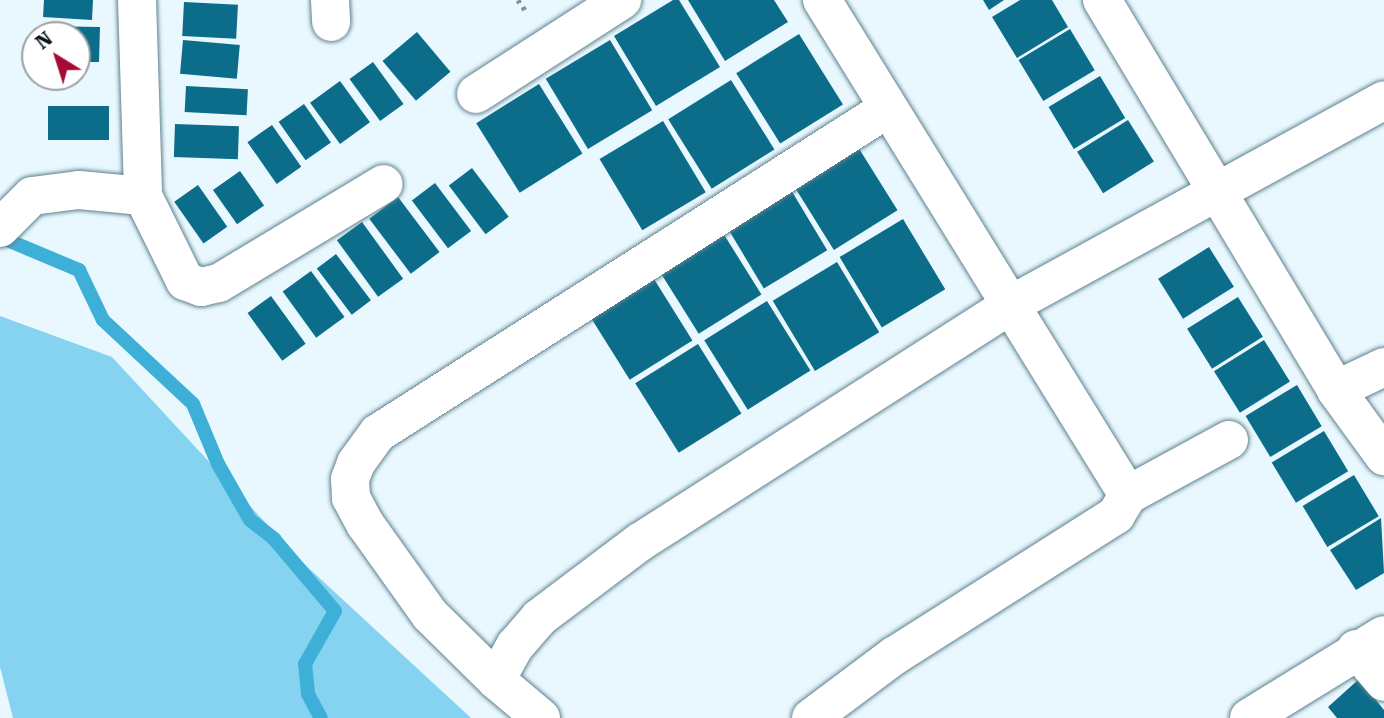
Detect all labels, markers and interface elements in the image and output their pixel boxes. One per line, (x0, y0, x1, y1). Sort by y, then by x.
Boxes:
north arrow (21, 21, 91, 91)
text: N (31, 27, 57, 54)

